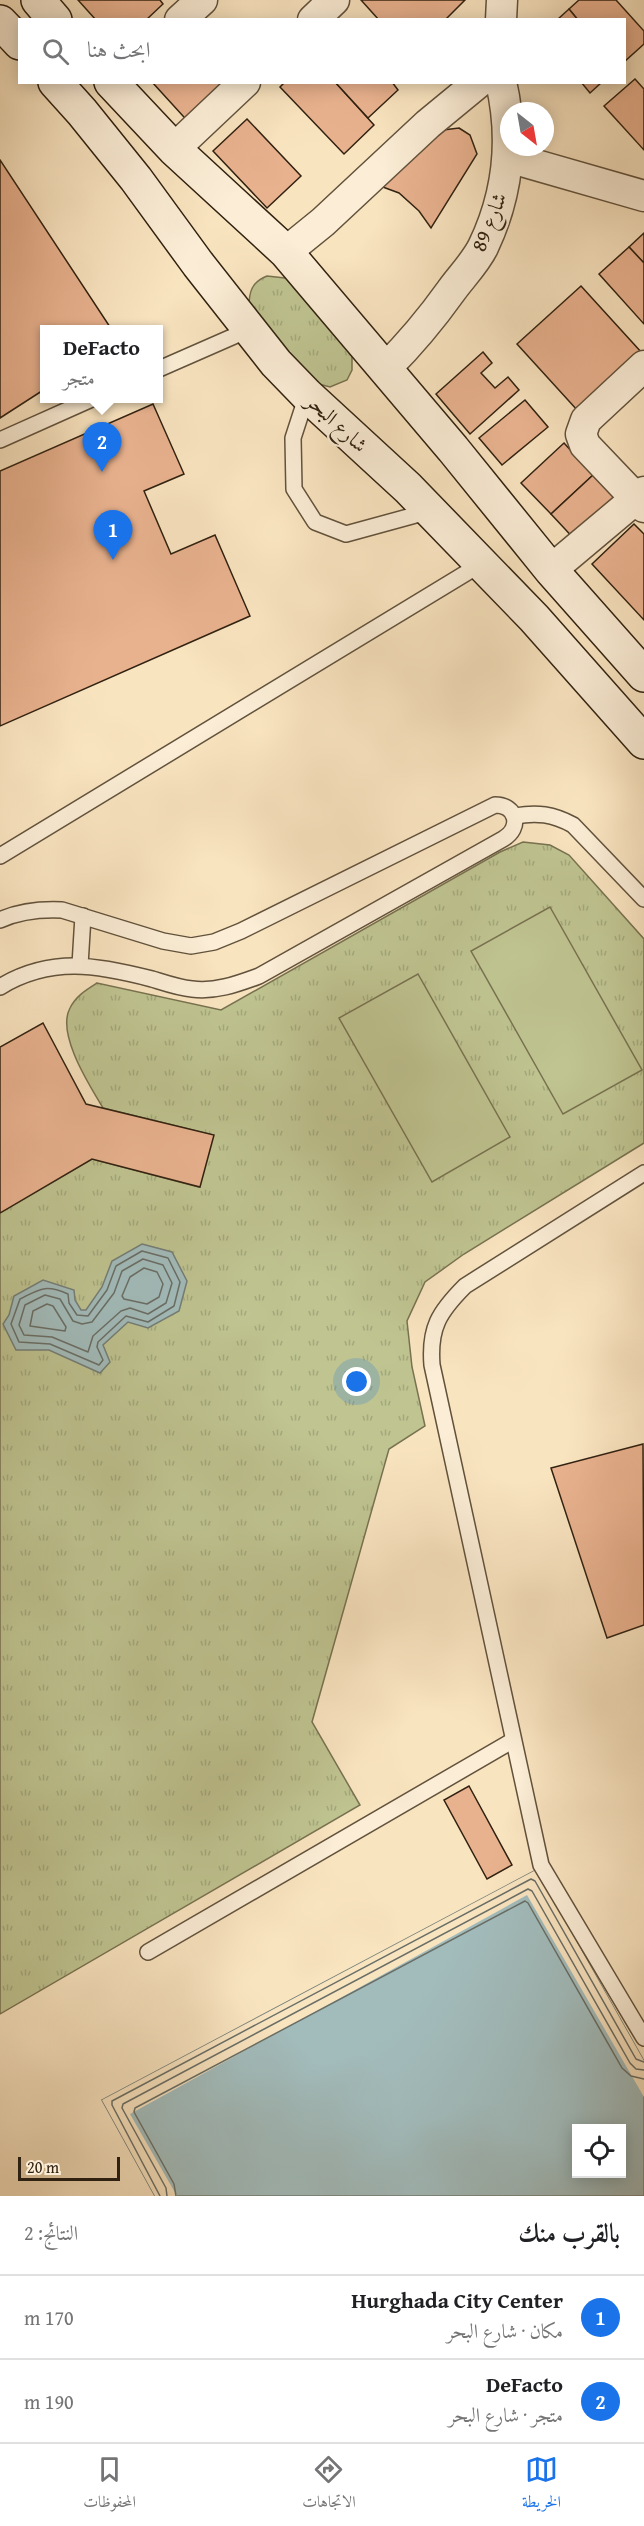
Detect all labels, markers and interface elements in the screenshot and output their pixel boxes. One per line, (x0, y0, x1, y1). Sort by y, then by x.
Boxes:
search box (18, 18, 626, 84)
text: ابحث هنا (87, 33, 151, 65)
icon: search (39, 35, 72, 68)
north arrow (500, 102, 554, 156)
street label: شارع 89 (463, 188, 517, 257)
popup (40, 325, 163, 403)
text: DeFacto (63, 331, 140, 363)
text: متجر (63, 363, 95, 392)
street label: شارع البحر (296, 385, 375, 462)
pin: 2 (82, 422, 122, 472)
pin: 1 (94, 510, 132, 560)
your location (342, 1367, 371, 1396)
map controls (572, 2124, 626, 2178)
button: locate (572, 2124, 626, 2178)
scale bar (18, 2154, 120, 2182)
text: 20 m (27, 2155, 59, 2179)
text: بالقرب منك (518, 2213, 620, 2252)
text: النتائج: 2 (24, 2218, 78, 2247)
text: Hurghada City Center (351, 2284, 563, 2316)
text: 170 m (24, 2303, 74, 2332)
text: 1 (595, 2303, 606, 2332)
text: مكان · شارع البحر (446, 2316, 563, 2345)
text: DeFacto (486, 2368, 563, 2400)
text: 190 m (24, 2387, 74, 2416)
text: 2 (595, 2387, 606, 2416)
text: متجر · شارع البحر (448, 2400, 563, 2429)
tab: المحفوظات (83, 2453, 136, 2517)
tab: الاتجاهات (302, 2453, 356, 2517)
tab: الخريطة (522, 2453, 561, 2517)

